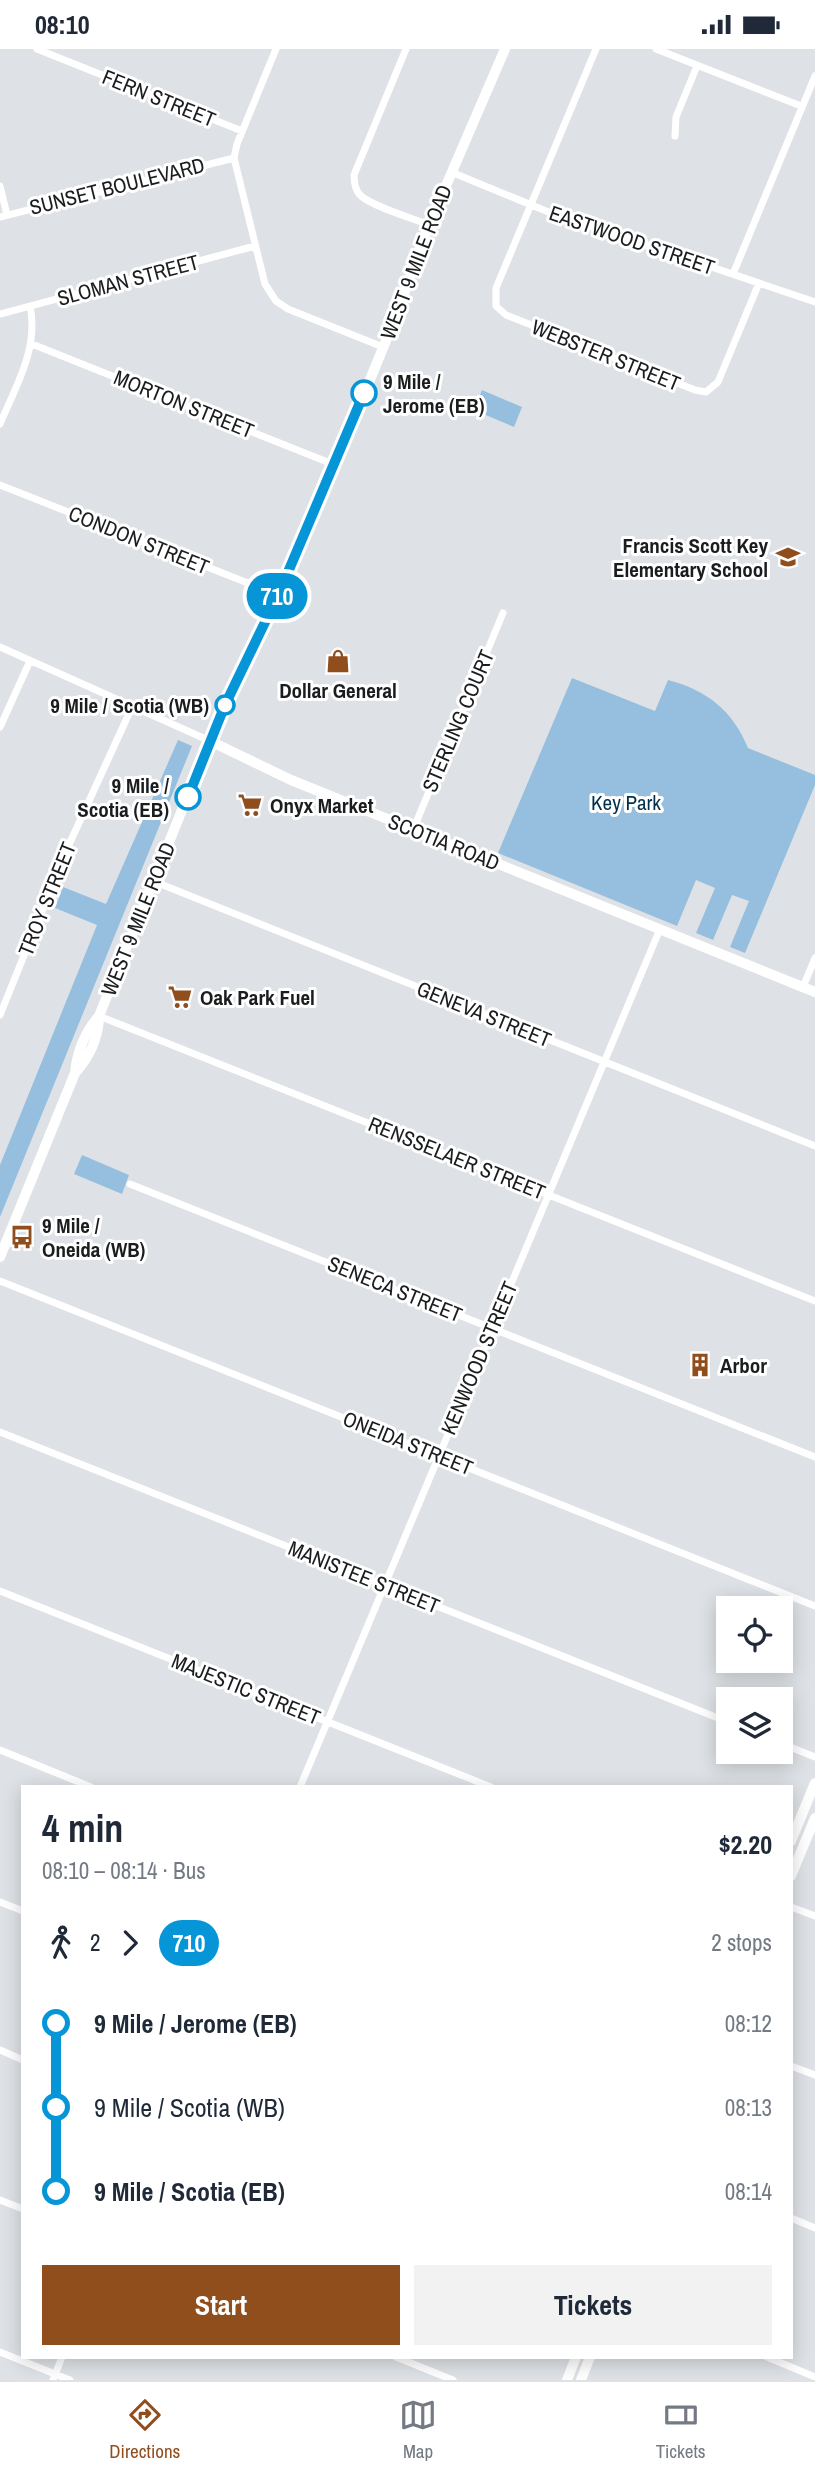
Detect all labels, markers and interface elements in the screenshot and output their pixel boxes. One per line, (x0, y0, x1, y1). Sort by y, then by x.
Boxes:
text: 08:10 (35, 7, 90, 42)
street label: FERN STREET (98, 62, 220, 134)
street label: SUNSET BOULEVARD (26, 150, 208, 222)
street label: WEST 9 MILE ROAD (373, 181, 459, 343)
street label: EASTWOOD STREET (545, 198, 719, 282)
street label: SLOMAN STREET (54, 247, 202, 313)
street label: WEBSTER STREET (527, 312, 685, 398)
street label: MORTON STREET (110, 363, 259, 445)
place label: 9 Mile / Jerome (EB) (383, 367, 485, 420)
marker: 9 Mile / Jerome (EB) (351, 380, 377, 406)
street label: CONDON STREET (64, 499, 214, 582)
place label: Francis Scott Key Elementary School (613, 531, 768, 584)
school or university icon: Francis Scott Key Elementary School (774, 543, 802, 571)
line badge: 710 (237, 573, 317, 619)
text: 710 (261, 580, 293, 612)
street label: STERLING COURT (415, 645, 501, 797)
shop icon: Dollar General (324, 647, 352, 675)
place label: Dollar General (279, 676, 397, 705)
place label: 9 Mile / Scotia (WB) (50, 691, 209, 720)
marker: 9 Mile / Scotia (WB) (215, 695, 235, 715)
place label: 9 Mile / Scotia (EB) (77, 771, 169, 824)
marker: 9 Mile / Scotia (EB) (175, 784, 201, 810)
park label: Key Park (591, 788, 661, 817)
supermarket icon: Onyx Market (236, 791, 264, 819)
place label: Onyx Market (270, 791, 374, 820)
street label: SCOTIA ROAD (384, 807, 504, 877)
street label: TROY STREET (11, 837, 83, 960)
street label: WEST 9 MILE ROAD (94, 838, 182, 1000)
street label: GENEVA STREET (413, 974, 556, 1054)
supermarket icon: Oak Park Fuel (166, 983, 194, 1011)
place label: Oak Park Fuel (200, 983, 315, 1012)
street label: RENSSELAER STREET (364, 1109, 550, 1207)
place label: 9 Mile / Oneida (WB) (42, 1211, 146, 1264)
bus stop icon: 9 Mile / Oneida (WB) (8, 1223, 36, 1251)
street label: SENECA STREET (323, 1249, 467, 1329)
street label: KENWOOD STREET (434, 1277, 524, 1439)
building icon: Arbor (686, 1351, 714, 1379)
place label: Arbor (720, 1351, 767, 1380)
street label: ONEIDA STREET (339, 1404, 478, 1482)
street label: MANISTEE STREET (284, 1533, 444, 1621)
map controls (716, 1596, 793, 1764)
button: locate (716, 1596, 793, 1673)
street label: MAJESTIC STREET (167, 1646, 325, 1732)
button: layers (716, 1687, 793, 1764)
text: 4 min (42, 1803, 123, 1854)
text: $2.20 (719, 1827, 772, 1862)
text: 08:10 – 08:14 · Bus (42, 1855, 206, 1886)
icon: walk (42, 1924, 80, 1962)
icon: forward (111, 1924, 149, 1962)
text: 2 (90, 1927, 101, 1958)
text: 710 (173, 1927, 205, 1959)
text: 2 stops (711, 1927, 772, 1958)
text: 9 Mile / Jerome (EB) (94, 2006, 297, 2041)
text: 08:12 (725, 2008, 772, 2039)
text: 9 Mile / Scotia (WB) (94, 2090, 285, 2125)
text: 08:13 (725, 2092, 772, 2123)
text: 9 Mile / Scotia (EB) (94, 2174, 285, 2209)
text: 08:14 (725, 2176, 772, 2207)
button: Start (42, 2265, 400, 2345)
button: Tickets (414, 2265, 772, 2345)
tab: Directions (109, 2396, 180, 2464)
tab: Map (399, 2396, 437, 2464)
tab: Tickets (656, 2396, 706, 2464)

